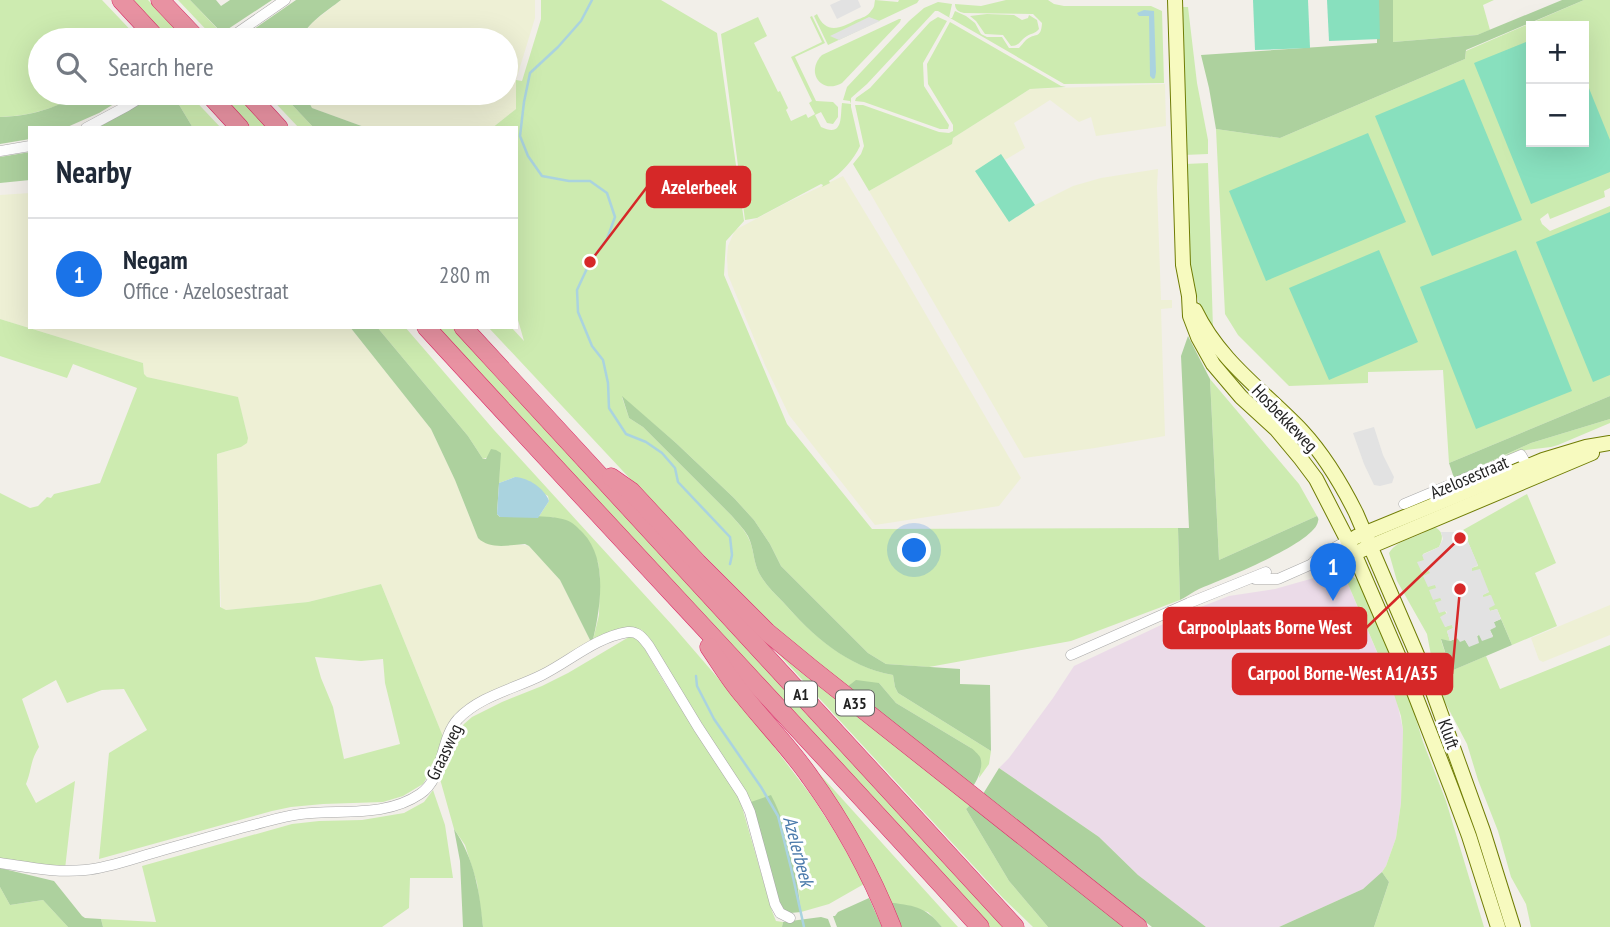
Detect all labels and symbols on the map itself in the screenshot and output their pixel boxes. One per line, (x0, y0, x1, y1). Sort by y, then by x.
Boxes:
callout: Azelerbeek (647, 167, 750, 207)
text: Azelerbeek (660, 175, 737, 199)
street label: Hosbekkeweg (1247, 379, 1323, 457)
street label: Azelosestraat (1426, 450, 1512, 504)
your location (897, 533, 931, 567)
pin: 1 (1310, 543, 1356, 601)
callout: Carpoolplaats Borne West (1164, 608, 1366, 648)
text: Carpoolplaats Borne West (1178, 615, 1352, 639)
callout: Carpool Borne-West A1/A35 (1233, 654, 1452, 694)
text: Carpool Borne-West A1/A35 (1248, 661, 1438, 685)
road number: A1 (785, 681, 817, 706)
road number: A35 (836, 690, 874, 716)
street label: Kluft (1433, 716, 1465, 752)
street label: Graasweg (421, 720, 467, 784)
water label: Azelerbeek (778, 813, 821, 891)

